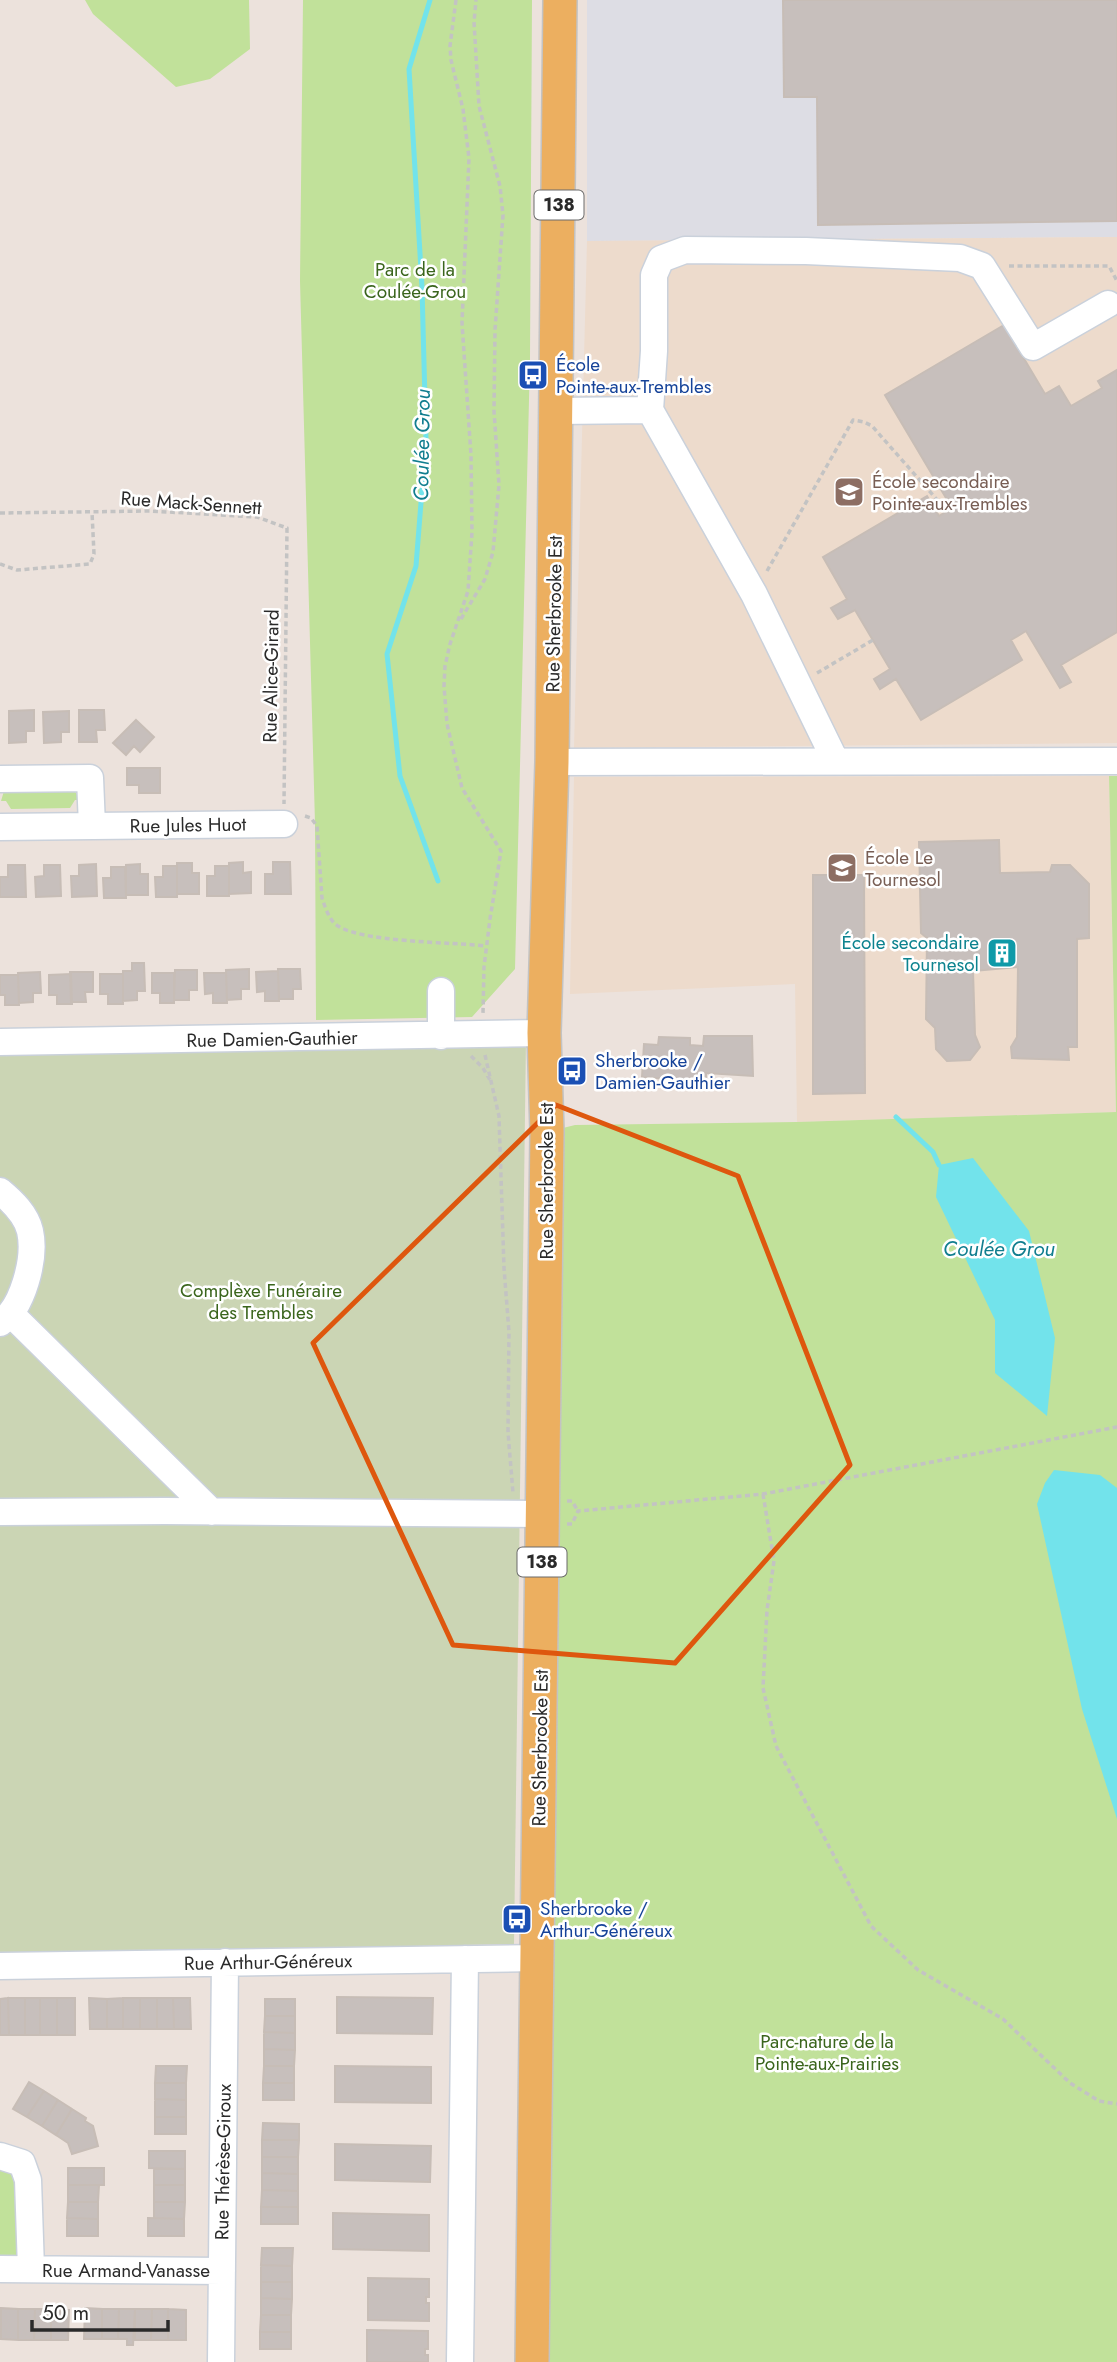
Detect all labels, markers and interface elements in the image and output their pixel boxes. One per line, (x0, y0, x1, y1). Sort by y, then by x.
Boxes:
road number: 138 (534, 190, 584, 220)
park label: Parc de la Coulée-Grou (364, 256, 466, 305)
place label: École Pointe-aux-Trembles (556, 351, 712, 400)
bus stop icon: École Pointe-aux-Trembles (516, 358, 550, 392)
water label: Coulée Grou (406, 388, 438, 501)
place label: École secondaire Pointe-aux-Trembles (872, 468, 1028, 517)
school or university icon: École secondaire Pointe-aux-Trembles (832, 475, 866, 509)
street label: Rue Mack-Sennett (120, 485, 263, 521)
street label: Rue Sherbrooke Est (539, 535, 569, 693)
street label: Rue Alice-Girard (256, 609, 286, 743)
street label: Rue Jules Huot (129, 810, 247, 840)
place label: École Le Tournesol (865, 844, 941, 893)
school or university icon: École Le Tournesol (825, 851, 859, 885)
place label: École secondaire Tournesol (841, 929, 979, 978)
building icon: École secondaire Tournesol (985, 936, 1019, 970)
street label: Rue Damien-Gauthier (186, 1024, 358, 1054)
place label: Sherbrooke / Damien-Gauthier (595, 1047, 731, 1096)
bus stop icon: Sherbrooke / Damien-Gauthier (555, 1054, 589, 1088)
street label: Rue Sherbrooke Est (533, 1102, 560, 1259)
water label: Coulée Grou (943, 1234, 1055, 1264)
park label: Complèxe Funéraire des Trembles (180, 1277, 342, 1326)
road number: 138 (518, 1548, 566, 1576)
street label: Rue Sherbrooke Est (525, 1669, 555, 1827)
place label: Sherbrooke / Arthur-Généreux (540, 1895, 672, 1944)
bus stop icon: Sherbrooke / Arthur-Généreux (500, 1902, 534, 1936)
street label: Rue Arthur-Généreux (184, 1947, 352, 1977)
park label: Parc-nature de la Pointe-aux-Prairies (755, 2028, 899, 2077)
street label: Rue Thérèse-Giroux (208, 2084, 238, 2240)
street label: Rue Armand-Vanasse (42, 2257, 210, 2284)
scale bar (32, 2288, 168, 2332)
text: 50 m (42, 2298, 89, 2328)

